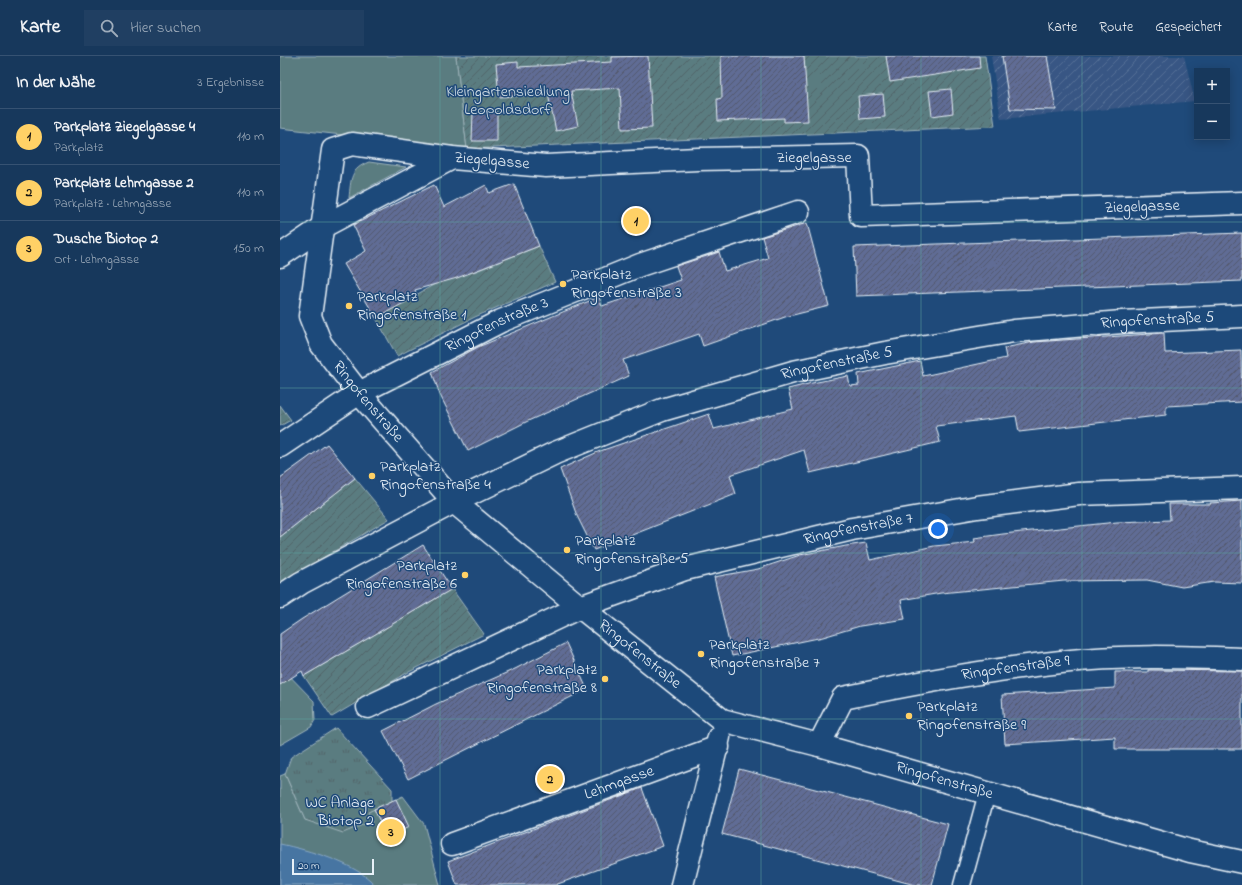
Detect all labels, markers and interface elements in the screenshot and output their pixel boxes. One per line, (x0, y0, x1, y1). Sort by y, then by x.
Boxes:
search box (84, 10, 364, 46)
text: Karte (20, 14, 60, 41)
icon: search (98, 17, 120, 39)
text: Hier suchen (130, 17, 201, 39)
text: Karte (1048, 17, 1077, 38)
text: Route (1099, 17, 1133, 38)
text: Gespeichert (1155, 17, 1222, 38)
map controls (1194, 68, 1230, 140)
button: + (1194, 68, 1230, 104)
text: In der Nähe (16, 70, 95, 95)
text: 3 Ergebnisse (197, 73, 264, 92)
park label: Kleingartensiedlung Leopoldsdorf (446, 80, 570, 122)
button: − (1194, 104, 1230, 140)
text: Parkplatz Ziegelgasse 4 (54, 116, 195, 138)
text: 1 (27, 127, 31, 146)
text: 110 m (237, 127, 264, 146)
text: Parkplatz (54, 138, 103, 157)
street label: Ziegelgasse (453, 146, 531, 176)
street label: Ziegelgasse (776, 146, 853, 170)
text: Parkplatz Lehmgasse 2 (54, 172, 194, 194)
text: 2 (26, 183, 32, 202)
text: 110 m (237, 183, 264, 202)
text: Parkplatz · Lehmgasse (54, 194, 171, 213)
street label: Ziegelgasse (1104, 194, 1181, 220)
pin: 1 (623, 206, 649, 236)
text: Dusche Biotop 2 (54, 228, 158, 250)
text: 3 (26, 239, 32, 258)
text: 150 m (233, 239, 264, 258)
text: Ort · Lehmgasse (54, 250, 139, 269)
place label: Parkplatz Ringofenstraße 3 (571, 263, 682, 305)
marker: Parkplatz Ringofenstraße 3 (558, 279, 568, 289)
place label: Parkplatz Ringofenstraße 1 (357, 285, 466, 327)
street label: Ringofenstraße 3 (441, 291, 552, 359)
marker: Parkplatz Ringofenstraße 1 (344, 301, 354, 311)
street label: Ringofenstraße 5 (1100, 305, 1215, 336)
street label: Ringofenstraße 5 (778, 340, 894, 387)
street label: Ringofenstraße (326, 356, 410, 449)
place label: Parkplatz Ringofenstraße 4 (380, 455, 491, 497)
marker: Parkplatz Ringofenstraße 4 (367, 471, 377, 481)
street label: Ringofenstraße 7 (801, 506, 915, 552)
your location (928, 519, 948, 539)
place label: Parkplatz Ringofenstraße 5 (575, 529, 688, 571)
marker: Parkplatz Ringofenstraße 5 (562, 545, 572, 555)
place label: Parkplatz Ringofenstraße 6 (346, 554, 457, 596)
marker: Parkplatz Ringofenstraße 6 (460, 570, 470, 580)
street label: Ringofenstraße (593, 614, 687, 695)
place label: Parkplatz Ringofenstraße 7 (709, 633, 820, 675)
marker: Parkplatz Ringofenstraße 7 (696, 649, 706, 659)
street label: Ringofenstraße 9 (960, 649, 1071, 688)
place label: Parkplatz Ringofenstraße 8 (487, 658, 597, 700)
marker: Parkplatz Ringofenstraße 8 (600, 674, 610, 684)
place label: Parkplatz Ringofenstraße 9 (917, 695, 1026, 737)
marker: Parkplatz Ringofenstraße 9 (904, 711, 914, 721)
street label: Ringofenstraße (893, 755, 997, 806)
street label: Lehmgasse (581, 759, 658, 807)
pin: 2 (537, 764, 563, 794)
place label: WC Anlage Biotop 2 (305, 791, 375, 833)
marker: WC Anlage Biotop 2 (377, 807, 387, 817)
pin: 3 (378, 817, 404, 847)
scale bar (292, 857, 374, 876)
text: 20 m (298, 858, 320, 874)

